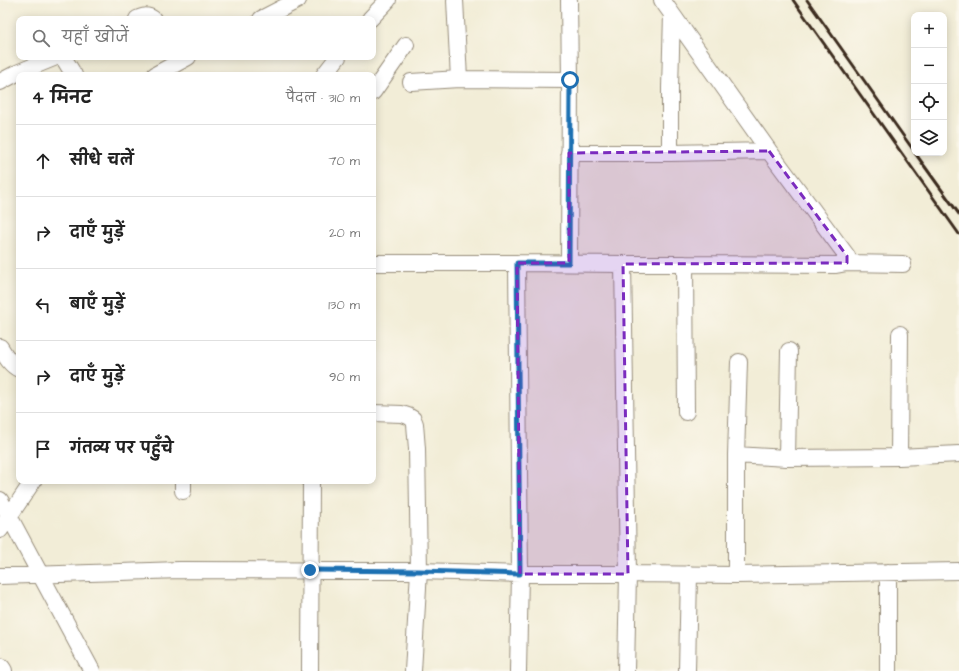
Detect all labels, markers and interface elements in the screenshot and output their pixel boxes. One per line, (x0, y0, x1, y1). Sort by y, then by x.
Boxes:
map controls (911, 12, 947, 156)
button: + (911, 12, 947, 48)
search box (16, 16, 376, 60)
icon: search (30, 27, 52, 49)
text: यहाँ खोजें (62, 27, 129, 48)
button: − (911, 48, 947, 84)
route start (561, 71, 579, 89)
button: locate (911, 84, 947, 120)
text: 4 मिनट (32, 86, 92, 110)
text: पैदल · 310 m (286, 89, 360, 107)
button: layers (911, 120, 947, 156)
icon: ahead (32, 150, 54, 172)
text: सीधे चलें (70, 150, 134, 171)
text: 70 m (328, 152, 360, 170)
icon: right (32, 222, 54, 244)
text: दाएँ मुड़ें (70, 222, 124, 243)
text: 20 m (329, 224, 360, 242)
icon: left (32, 294, 54, 316)
text: बाएँ मुड़ें (70, 294, 125, 315)
text: 130 m (328, 296, 360, 314)
icon: right (32, 366, 54, 388)
text: दाएँ मुड़ें (70, 366, 124, 387)
text: 90 m (329, 368, 360, 386)
icon: arrive (32, 438, 54, 460)
text: गंतव्य पर पहुँचे (70, 438, 173, 459)
route end (301, 561, 319, 579)

